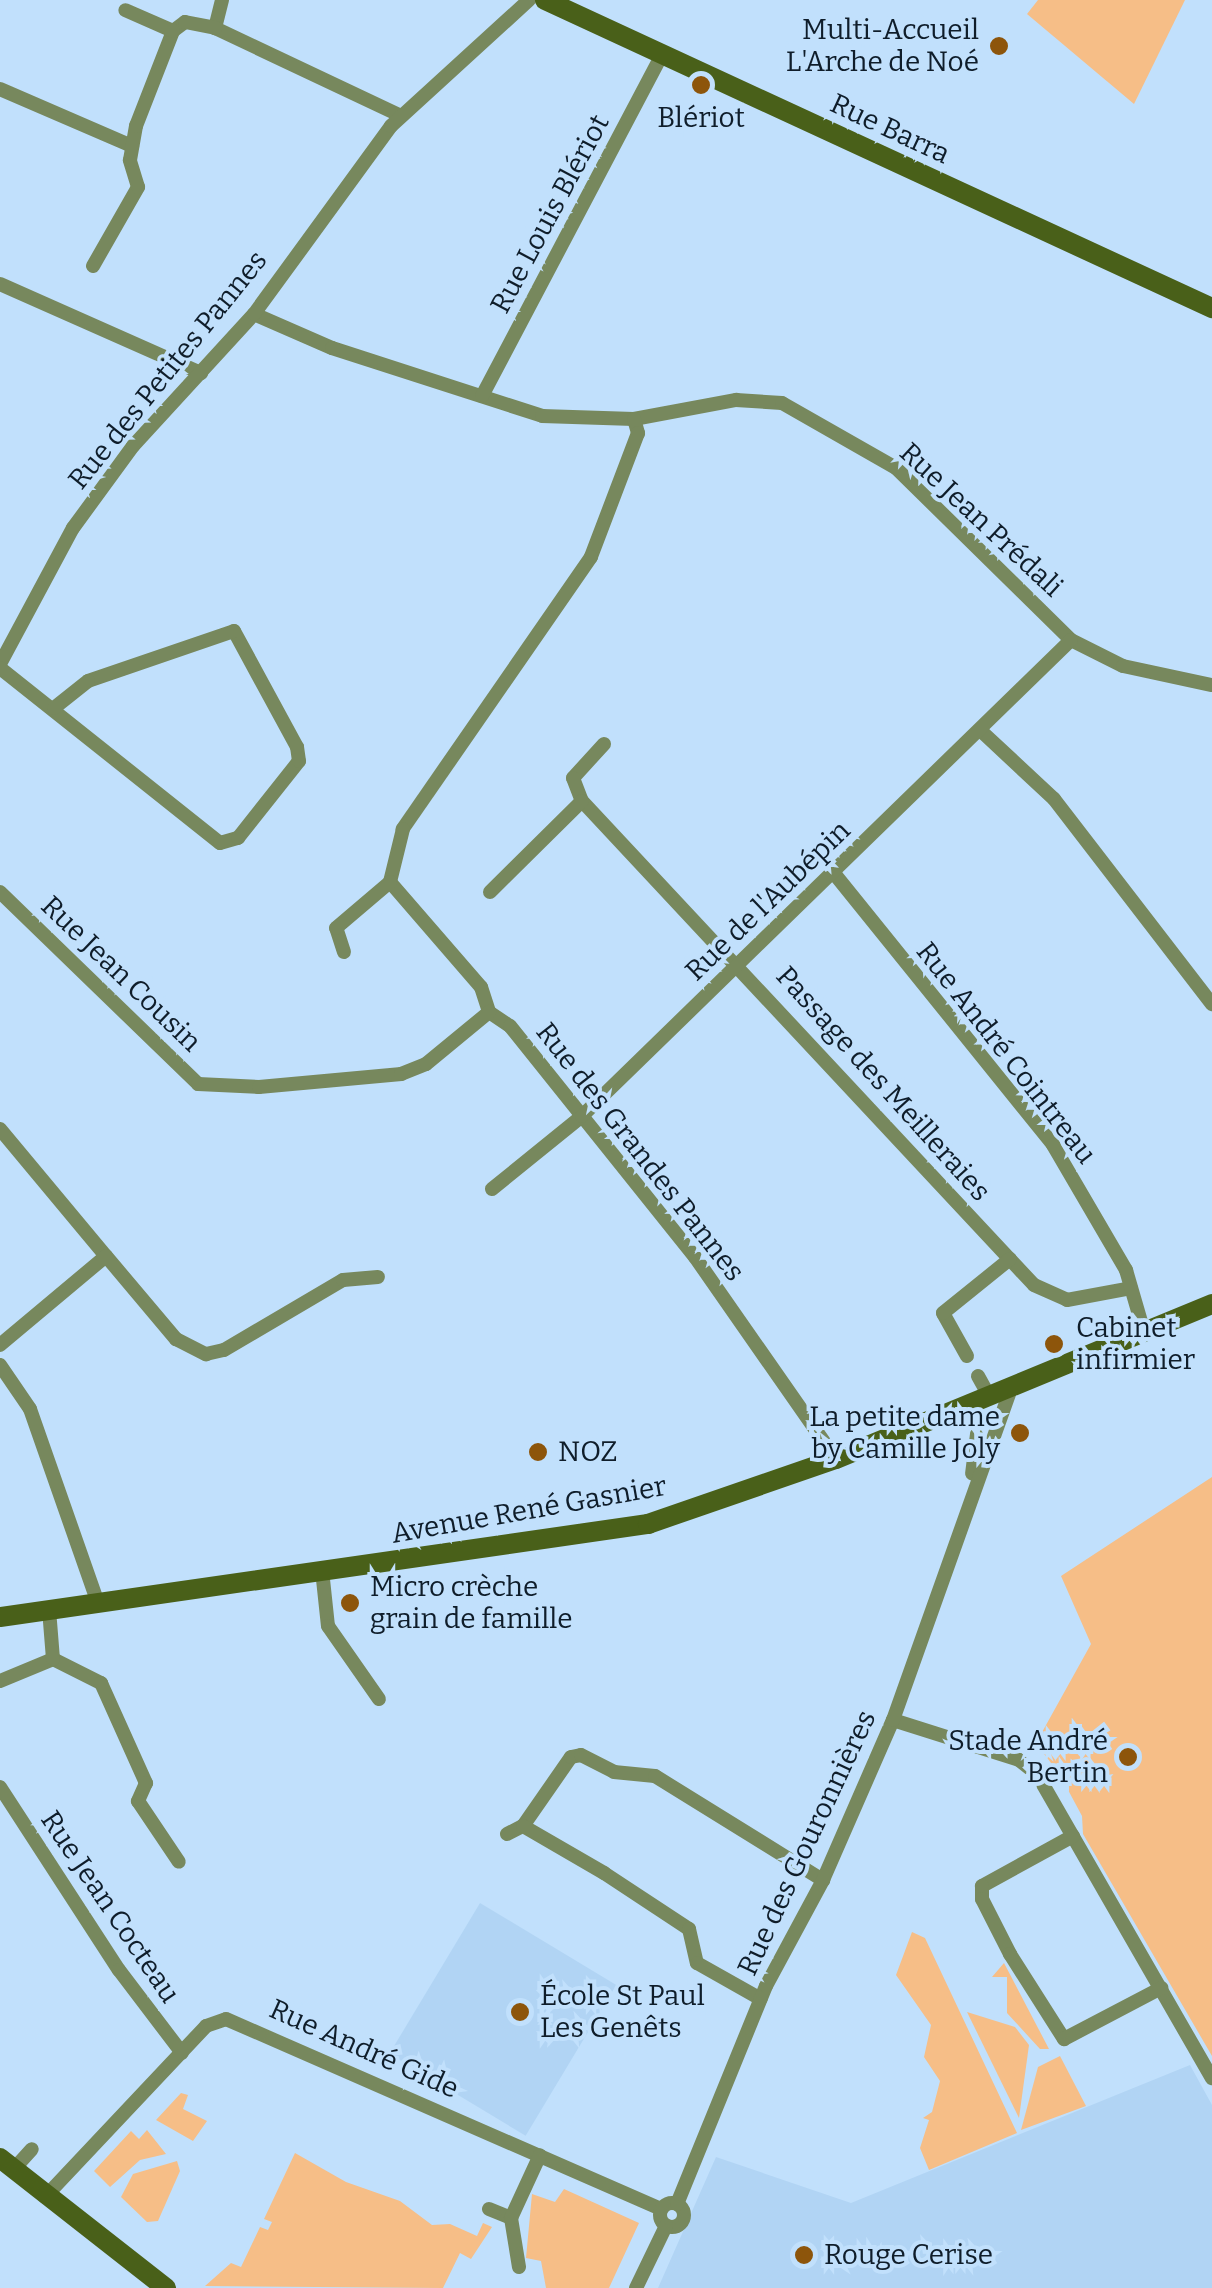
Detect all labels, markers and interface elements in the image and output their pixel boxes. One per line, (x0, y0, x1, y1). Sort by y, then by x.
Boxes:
place label: Multi-Accueil L'Arche de Noé (786, 13, 979, 79)
marker: Multi-Accueil L'Arche de Noé (988, 35, 1010, 57)
marker: Blériot (690, 74, 712, 96)
street label: Rue Barra (825, 87, 955, 171)
place label: Blériot (657, 101, 745, 135)
street label: Rue Louis Blériot (484, 109, 616, 319)
street label: Rue des Petites Pannes (62, 244, 274, 496)
street label: Rue Jean Prédali (893, 436, 1069, 604)
street label: Rue de l'Aubépin (679, 814, 857, 988)
street label: Rue Jean Cousin (34, 889, 208, 1059)
street label: Rue André Cointreau (909, 936, 1103, 1170)
street label: Passage des Meilleraies (769, 960, 997, 1208)
street label: Rue des Grandes Pannes (529, 1016, 751, 1288)
place label: Cabinet infirmier (1076, 1311, 1195, 1377)
marker: Cabinet infirmier (1041, 1331, 1067, 1357)
place label: La petite dame by Camille Joly (809, 1400, 1000, 1466)
marker: La petite dame by Camille Joly (1009, 1422, 1031, 1444)
place label: NOZ (558, 1435, 617, 1469)
marker: NOZ (527, 1441, 549, 1463)
street label: Avenue René Gasnier (389, 1469, 669, 1551)
place label: Micro crèche grain de famille (370, 1570, 573, 1636)
marker: Micro crèche grain de famille (339, 1592, 361, 1614)
street label: Rue des Gouronnières (731, 1705, 883, 1981)
place label: Stade André Bertin (948, 1724, 1108, 1790)
marker: Stade André Bertin (1117, 1746, 1139, 1768)
street label: Rue Jean Cocteau (33, 1805, 187, 2009)
place label: École St Paul Les Genêts (540, 1979, 705, 2045)
street label: Rue André Gide (264, 1992, 464, 2106)
marker: École St Paul Les Genêts (509, 2001, 531, 2023)
place label: Rouge Cerise (824, 2238, 993, 2272)
marker: Rouge Cerise (793, 2244, 815, 2266)

